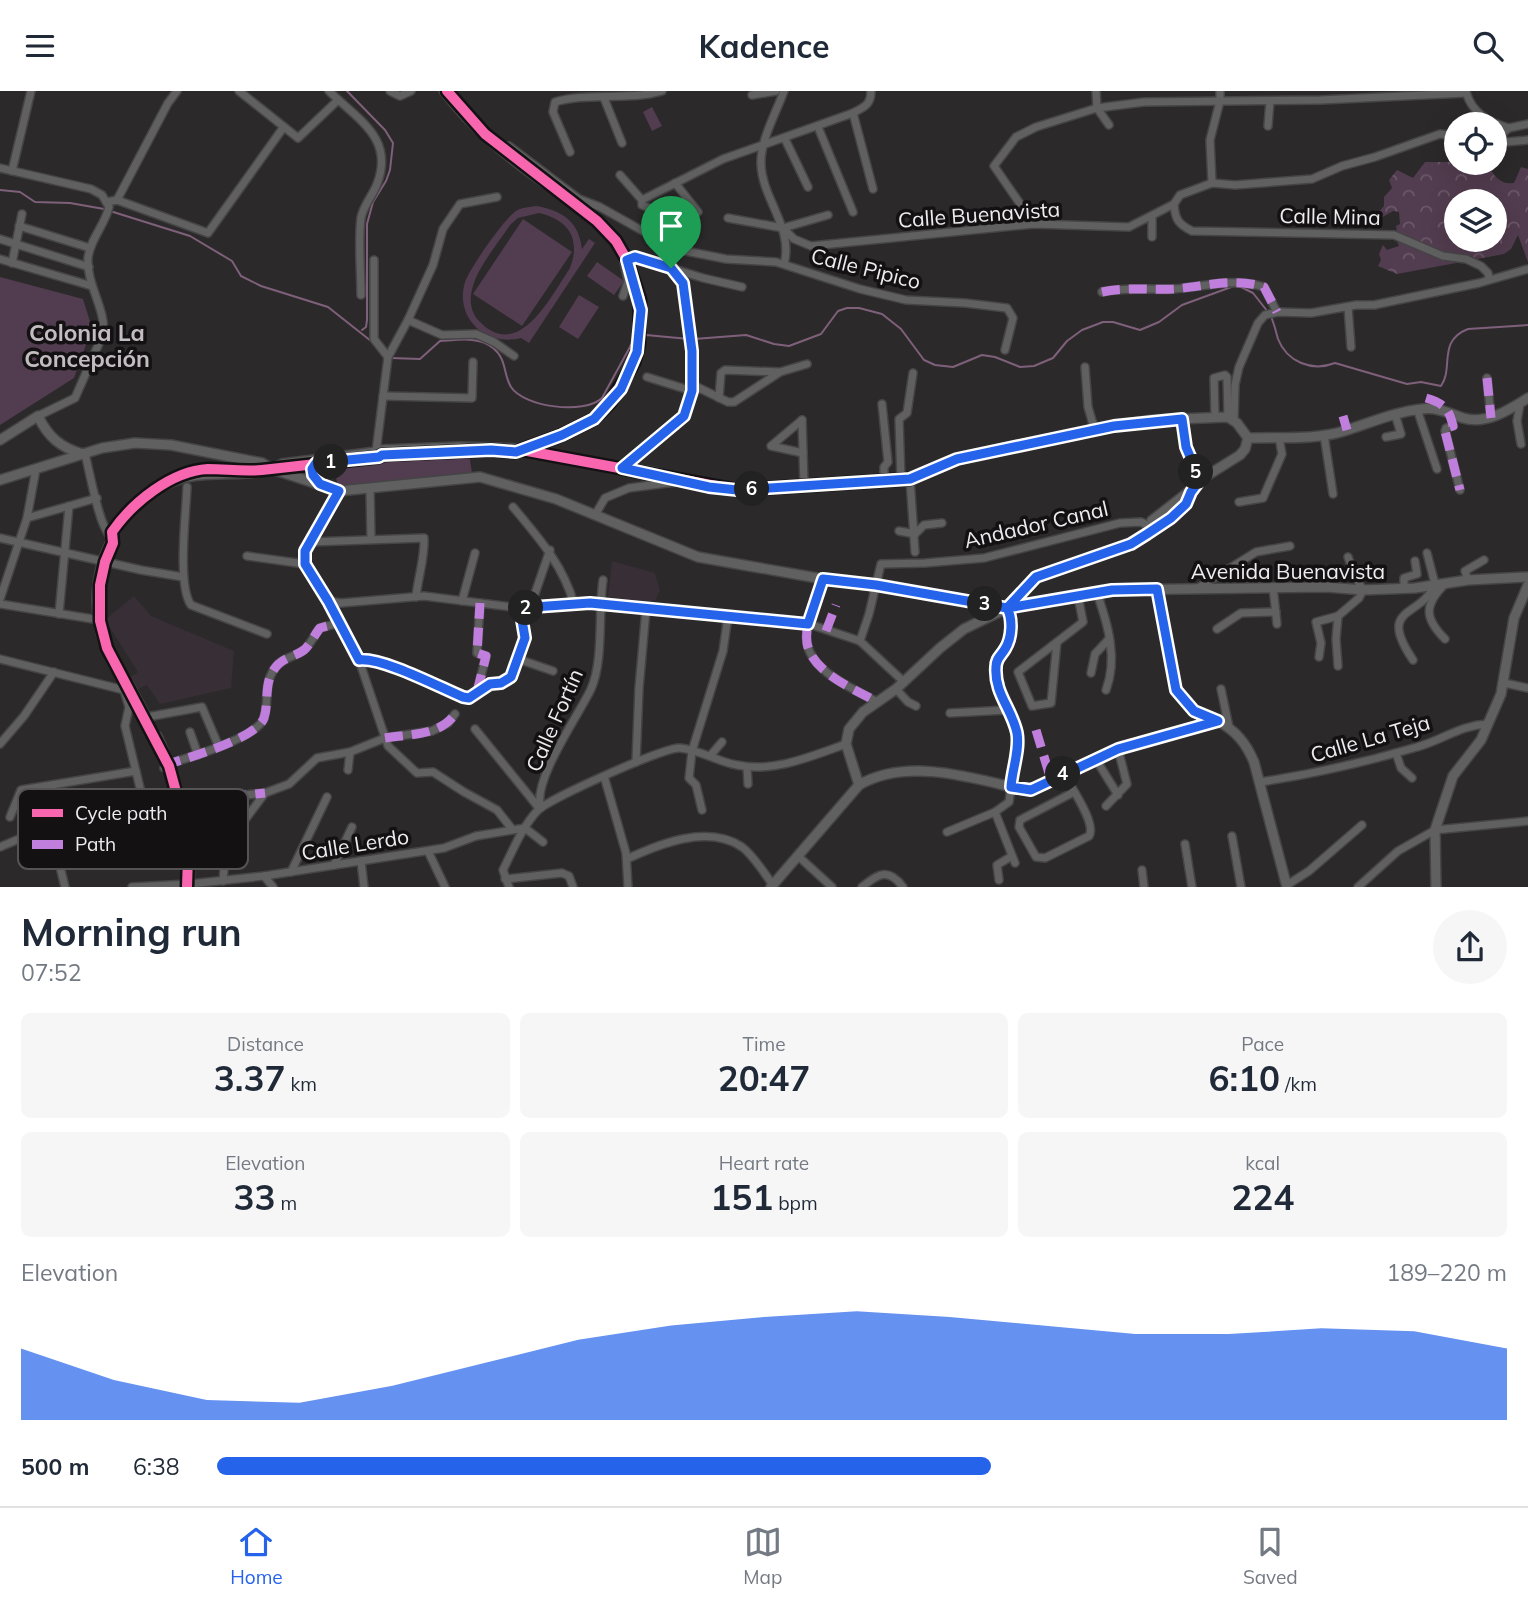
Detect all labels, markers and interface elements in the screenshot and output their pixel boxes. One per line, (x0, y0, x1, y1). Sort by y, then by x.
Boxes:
text: Kadence (698, 26, 830, 66)
icon: menu (21, 27, 59, 65)
icon: search (1469, 27, 1507, 65)
map controls (1444, 112, 1507, 252)
button: locate (1444, 112, 1507, 175)
button: layers (1444, 189, 1507, 252)
street label: Calle Buenavista (897, 195, 1061, 233)
pin (641, 196, 701, 268)
street label: Calle Mina (1279, 202, 1381, 230)
icon: arrive (652, 207, 690, 245)
street label: Calle Pipico (809, 242, 923, 294)
district label: Colonia La Concepción (24, 318, 150, 373)
pin: 1 (314, 445, 348, 479)
text: 1 (325, 449, 336, 473)
pin: 5 (1178, 455, 1214, 489)
text: 5 (1190, 459, 1201, 483)
pin: 6 (734, 471, 770, 507)
text: 6 (746, 476, 757, 500)
street label: Andador Canal (961, 495, 1111, 553)
street label: Avenida Buenavista (1191, 558, 1385, 584)
pin: 3 (968, 587, 1002, 621)
pin: 2 (508, 591, 544, 625)
text: 3 (979, 591, 990, 615)
text: 2 (520, 595, 531, 619)
street label: Calle Fortín (520, 665, 588, 775)
street label: Calle La Teja (1307, 709, 1433, 767)
pin: 4 (1046, 757, 1080, 791)
text: 4 (1057, 761, 1068, 785)
legend (18, 789, 248, 869)
text: Cycle path (75, 801, 167, 825)
street label: Calle Lerdo (299, 823, 411, 865)
text: Path (75, 832, 116, 856)
text: Morning run (21, 908, 242, 956)
button: share (1433, 910, 1507, 984)
text: 07:52 (21, 958, 81, 987)
text: Distance (227, 1032, 304, 1056)
text: Time (742, 1032, 786, 1056)
text: Pace (1241, 1032, 1284, 1056)
text: 3.37 (214, 1056, 285, 1100)
text: 20:47 (718, 1056, 810, 1100)
text: 6:10 (1208, 1056, 1280, 1100)
text: km (285, 1072, 317, 1096)
text: /km (1280, 1072, 1317, 1096)
text: Elevation (225, 1151, 306, 1175)
text: Heart rate (719, 1151, 809, 1175)
text: kcal (1245, 1151, 1280, 1175)
text: 33 (233, 1175, 276, 1219)
text: 151 (710, 1175, 773, 1219)
text: 224 (1231, 1175, 1294, 1219)
text: m (276, 1191, 297, 1215)
text: bpm (773, 1191, 818, 1215)
text: Elevation (21, 1258, 118, 1287)
text: 189–220 m (1386, 1258, 1507, 1287)
text: 500 m (21, 1452, 89, 1481)
text: 6:38 (133, 1452, 180, 1481)
tab: Home (230, 1523, 283, 1589)
tab: Map (743, 1523, 782, 1589)
tab: Saved (1243, 1523, 1298, 1589)

